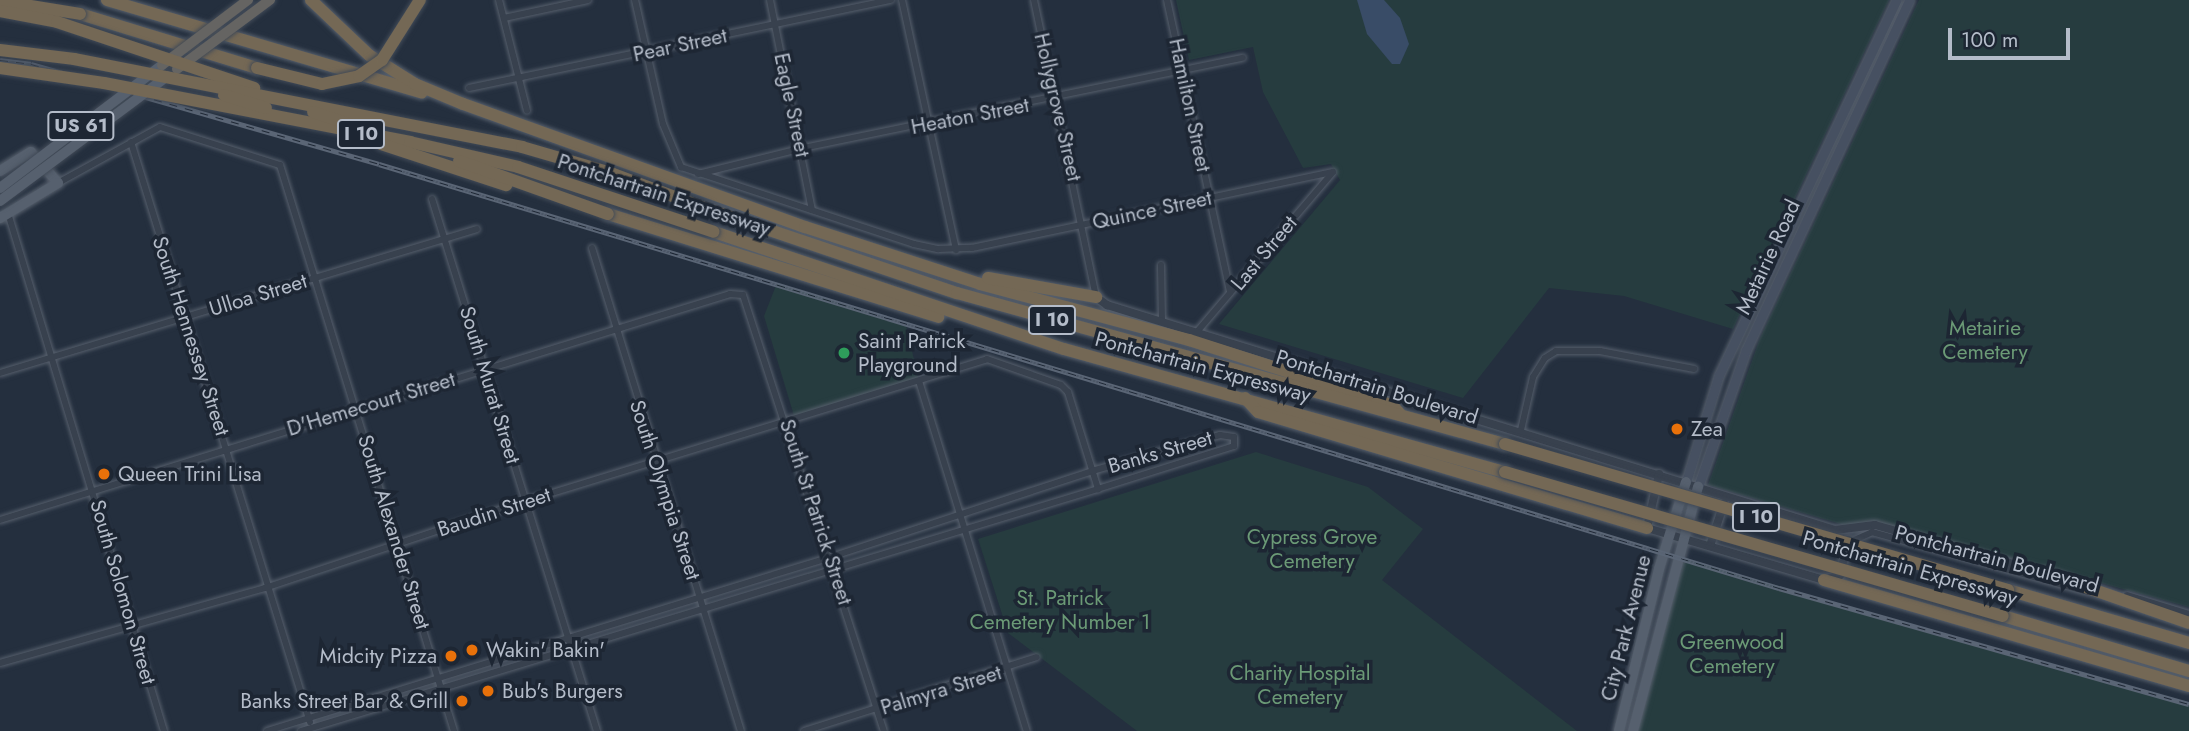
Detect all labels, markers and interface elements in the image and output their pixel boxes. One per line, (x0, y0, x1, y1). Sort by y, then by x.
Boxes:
scale bar (1951, 14, 2074, 58)
street label: Pear Street (631, 23, 729, 67)
text: 100 m (1961, 25, 2018, 55)
street label: Hollygrove Street (1029, 30, 1087, 184)
street label: Hamilton Street (1164, 36, 1216, 174)
street label: Eagle Street (769, 51, 815, 159)
street label: Heaton Street (909, 92, 1031, 140)
road number: US 61 (46, 110, 116, 142)
road number: I 10 (336, 118, 386, 150)
street label: Pontchartrain Expressway (554, 149, 774, 241)
street label: Quince Street (1090, 185, 1214, 235)
street label: Metairie Road (1730, 196, 1806, 318)
street label: Last Street (1226, 211, 1302, 295)
street label: South Hennessey Street (147, 233, 235, 439)
street label: Ulloa Street (206, 268, 310, 322)
street label: South Murat Street (454, 303, 526, 467)
road number: I 10 (1028, 304, 1076, 336)
park label: Metairie Cemetery (1942, 315, 2028, 365)
street label: Pontchartrain Expressway (1092, 326, 1314, 408)
place label: Saint Patrick Playground (858, 328, 965, 378)
street label: Pontchartrain Boulevard (1273, 344, 1481, 430)
marker: Saint Patrick Playground (836, 345, 852, 361)
street label: D'Hemecourt Street (284, 366, 458, 442)
street label: South Olympia Street (624, 397, 706, 583)
street label: South St Patrick Street (774, 416, 858, 608)
place label: Zea (1691, 416, 1723, 442)
marker: Zea (1669, 421, 1685, 437)
street label: Banks Street (1105, 425, 1215, 479)
street label: South Alexander Street (352, 432, 436, 632)
place label: Queen Trini Lisa (118, 461, 262, 487)
marker: Queen Trini Lisa (96, 466, 112, 482)
street label: Baudin Street (434, 482, 554, 542)
street label: South Solomon Street (85, 497, 161, 687)
road number: I 10 (1732, 502, 1780, 532)
street label: Pontchartrain Boulevard (1892, 520, 2102, 598)
park label: Cypress Grove Cemetery (1247, 524, 1377, 574)
street label: Pontchartrain Expressway (1800, 525, 2020, 611)
street label: City Park Avenue (1596, 552, 1656, 704)
park label: St. Patrick Cemetery Number 1 (969, 585, 1151, 635)
park label: Greenwood Cemetery (1680, 629, 1784, 679)
place label: Wakin' Bakin' (486, 637, 605, 663)
marker: Wakin' Bakin' (464, 642, 480, 658)
place label: Midcity Pizza (319, 643, 437, 669)
marker: Midcity Pizza (443, 648, 459, 664)
street label: Palmyra Street (878, 660, 1004, 720)
park label: Charity Hospital Cemetery (1229, 660, 1371, 710)
place label: Bub's Burgers (502, 678, 623, 704)
marker: Bub's Burgers (480, 683, 496, 699)
place label: Banks Street Bar & Grill (240, 688, 448, 714)
marker: Banks Street Bar & Grill (454, 693, 470, 709)

